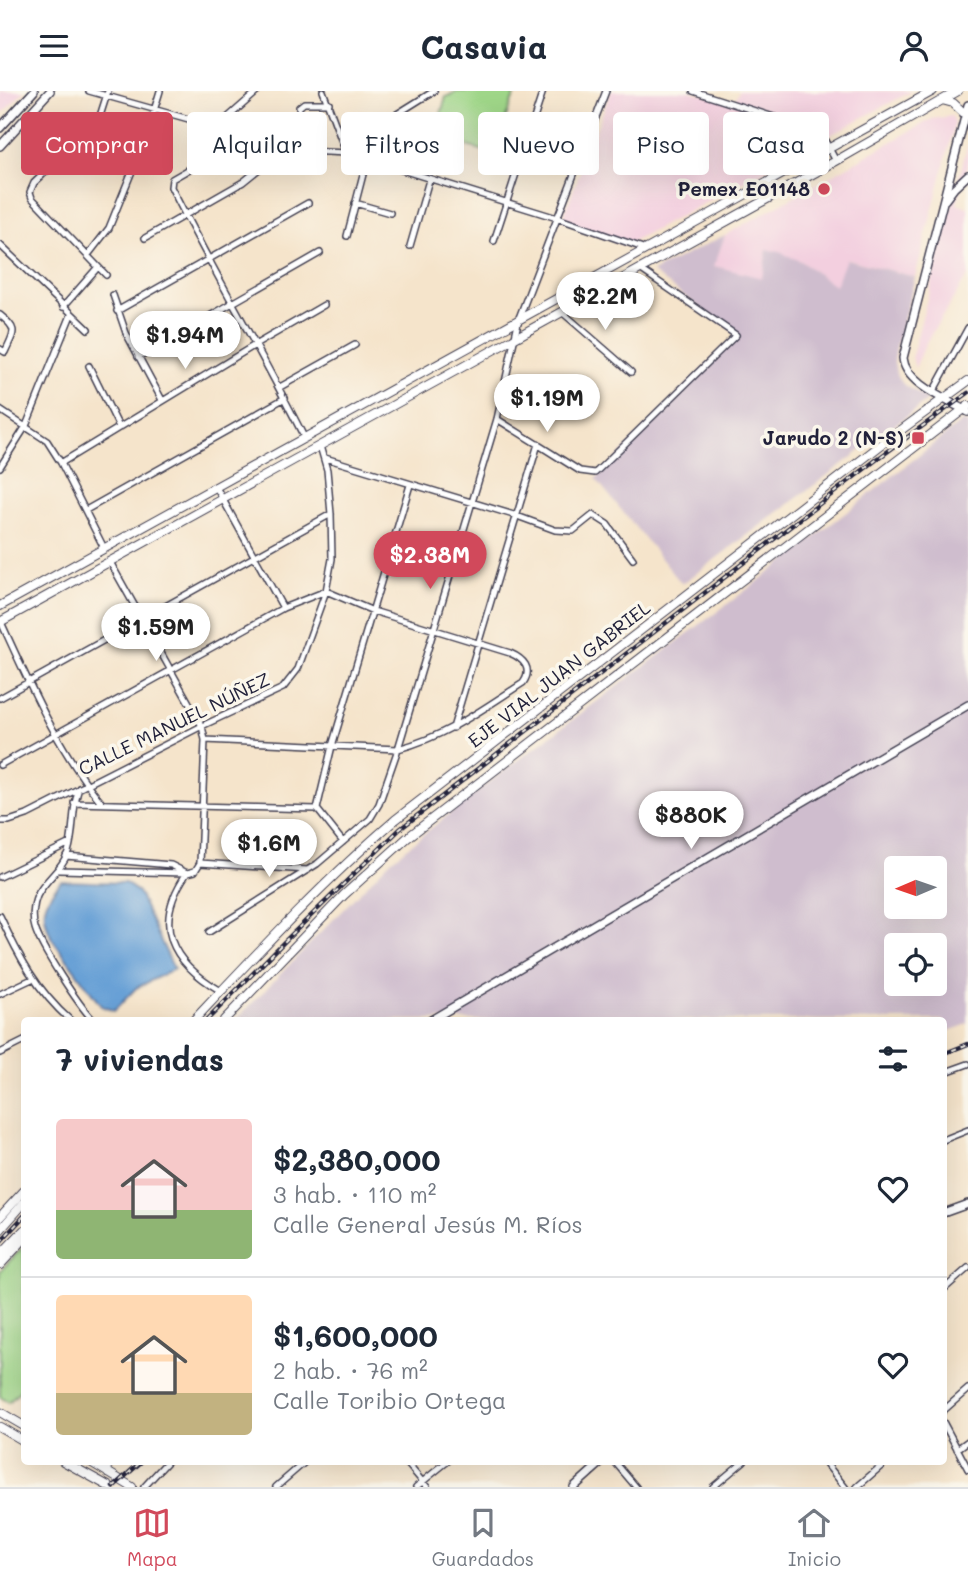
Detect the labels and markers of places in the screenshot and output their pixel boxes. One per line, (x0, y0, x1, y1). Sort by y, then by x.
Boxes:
place label: Pemex E01148 (677, 176, 810, 201)
marker: Pemex E01148 (816, 181, 832, 197)
pin: $2.2M (556, 273, 654, 332)
pin: $1.94M (128, 311, 242, 371)
pin: $1.19M (490, 375, 604, 434)
place label: Jarudo 2 (N-S) (763, 425, 904, 450)
marker: Jarudo 2 (N-S) (910, 430, 926, 446)
pin: $2.38M (373, 531, 487, 591)
pin: $1.59M (99, 603, 213, 663)
pin: $880K (642, 791, 740, 851)
pin: $1.6M (220, 819, 318, 879)

